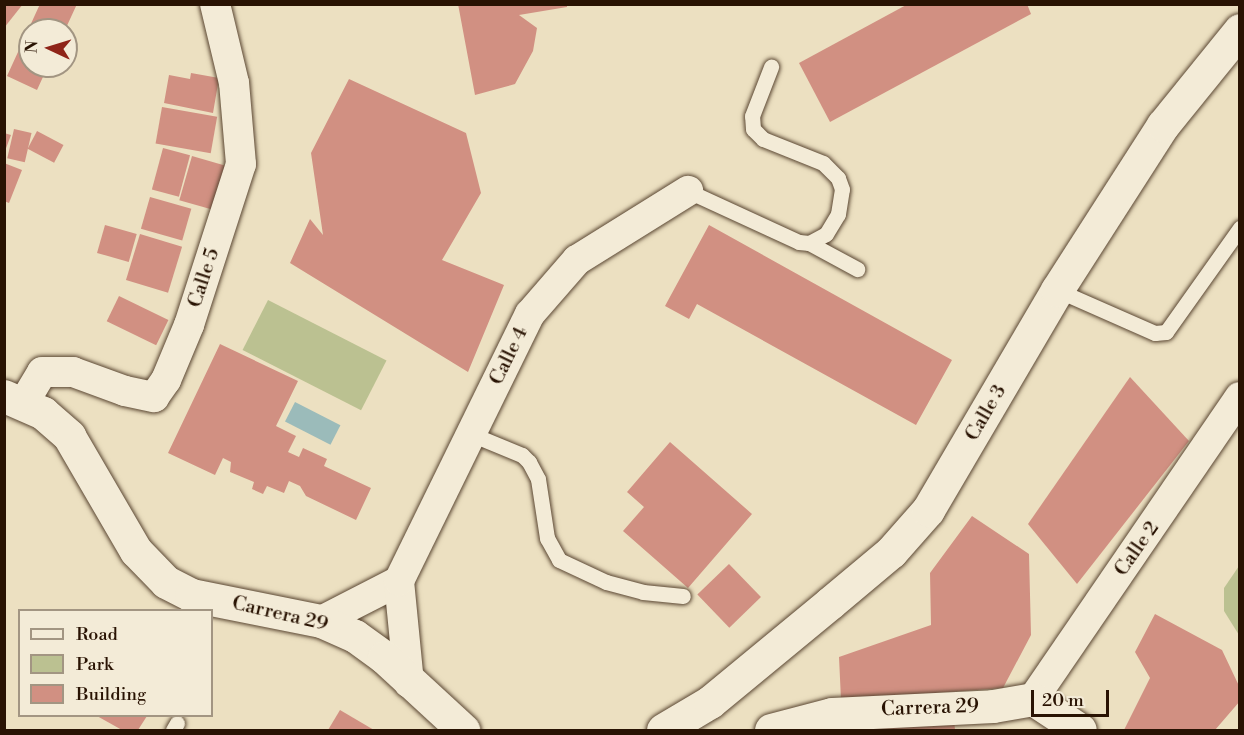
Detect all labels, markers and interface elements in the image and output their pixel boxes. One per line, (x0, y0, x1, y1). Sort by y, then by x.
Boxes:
north arrow (18, 18, 78, 78)
text: N (22, 40, 42, 54)
street label: Calle 5 (183, 245, 225, 311)
street label: Calle 4 (485, 323, 533, 389)
street label: Calle 3 (960, 381, 1012, 445)
street label: Calle 2 (1110, 517, 1164, 581)
street label: Carrera 29 (230, 591, 330, 637)
legend (18, 609, 213, 717)
text: Road (76, 623, 118, 646)
text: Park (76, 653, 113, 676)
scale bar (1034, 678, 1112, 716)
text: Building (76, 683, 146, 706)
text: 20 m (1042, 689, 1084, 712)
street label: Carrera 29 (881, 694, 979, 722)

